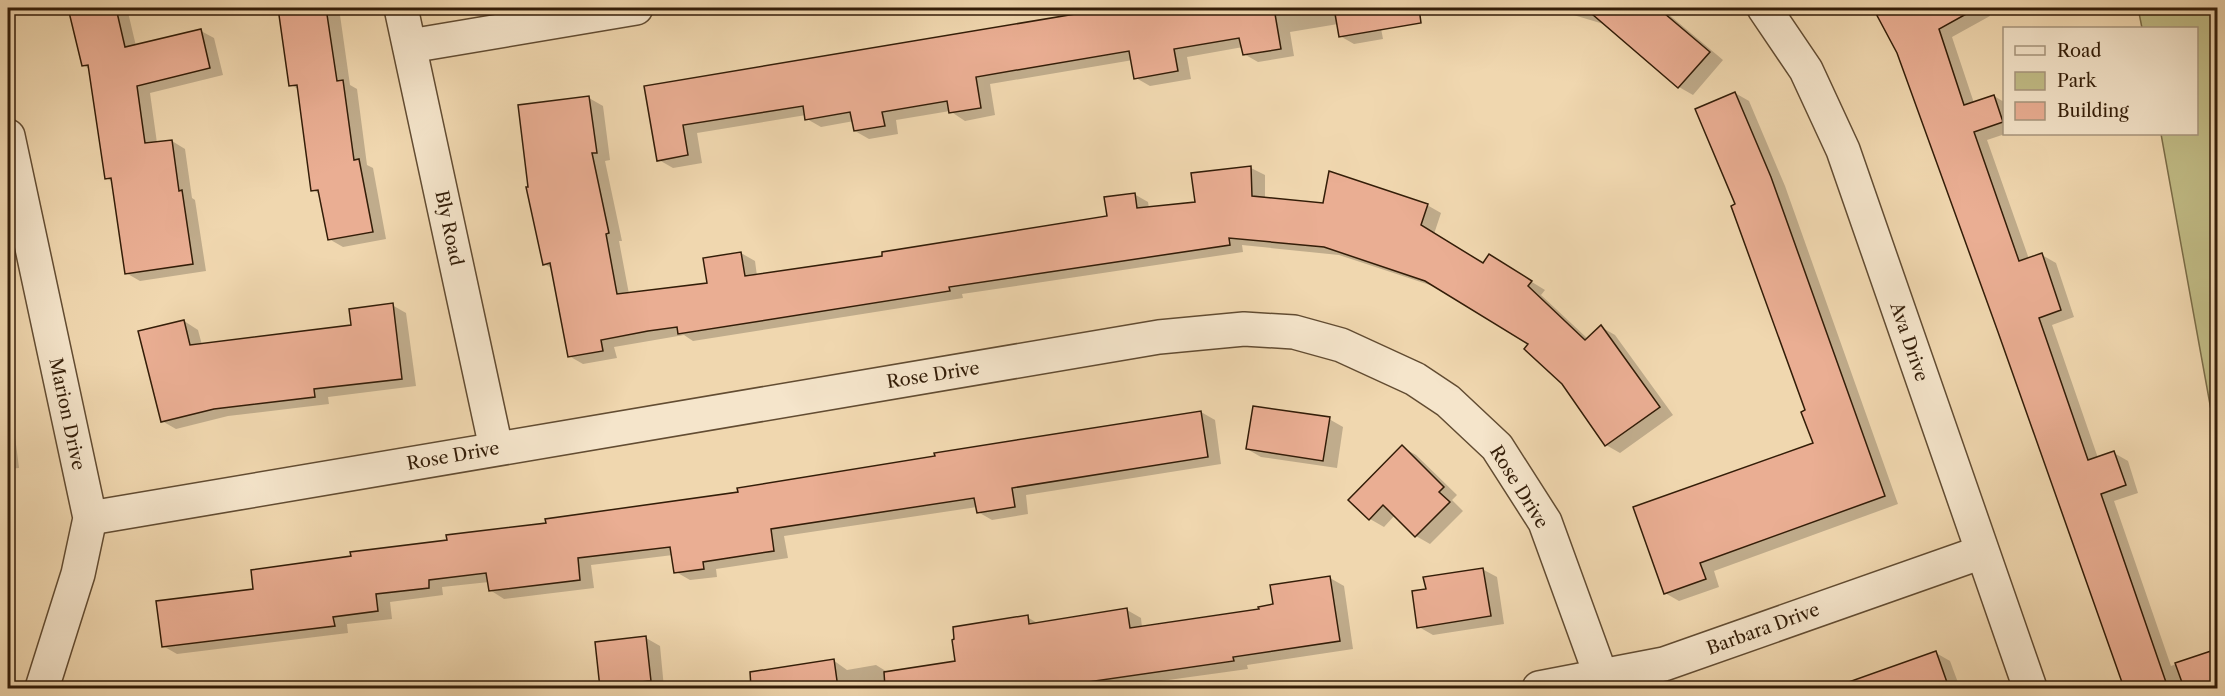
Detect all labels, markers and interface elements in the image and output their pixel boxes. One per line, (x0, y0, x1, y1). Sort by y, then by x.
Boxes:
legend (2003, 27, 2198, 135)
text: Road (2057, 40, 2102, 62)
text: Park (2057, 70, 2098, 92)
text: Building (2057, 100, 2129, 122)
street label: Bly Road (430, 188, 468, 268)
street label: Ava Drive (1885, 299, 1933, 384)
street label: Marion Drive (44, 356, 90, 472)
street label: Rose Drive (885, 357, 981, 393)
street label: Rose Drive (405, 437, 501, 475)
street label: Rose Drive (1485, 442, 1553, 532)
street label: Barbara Drive (1704, 598, 1822, 660)

